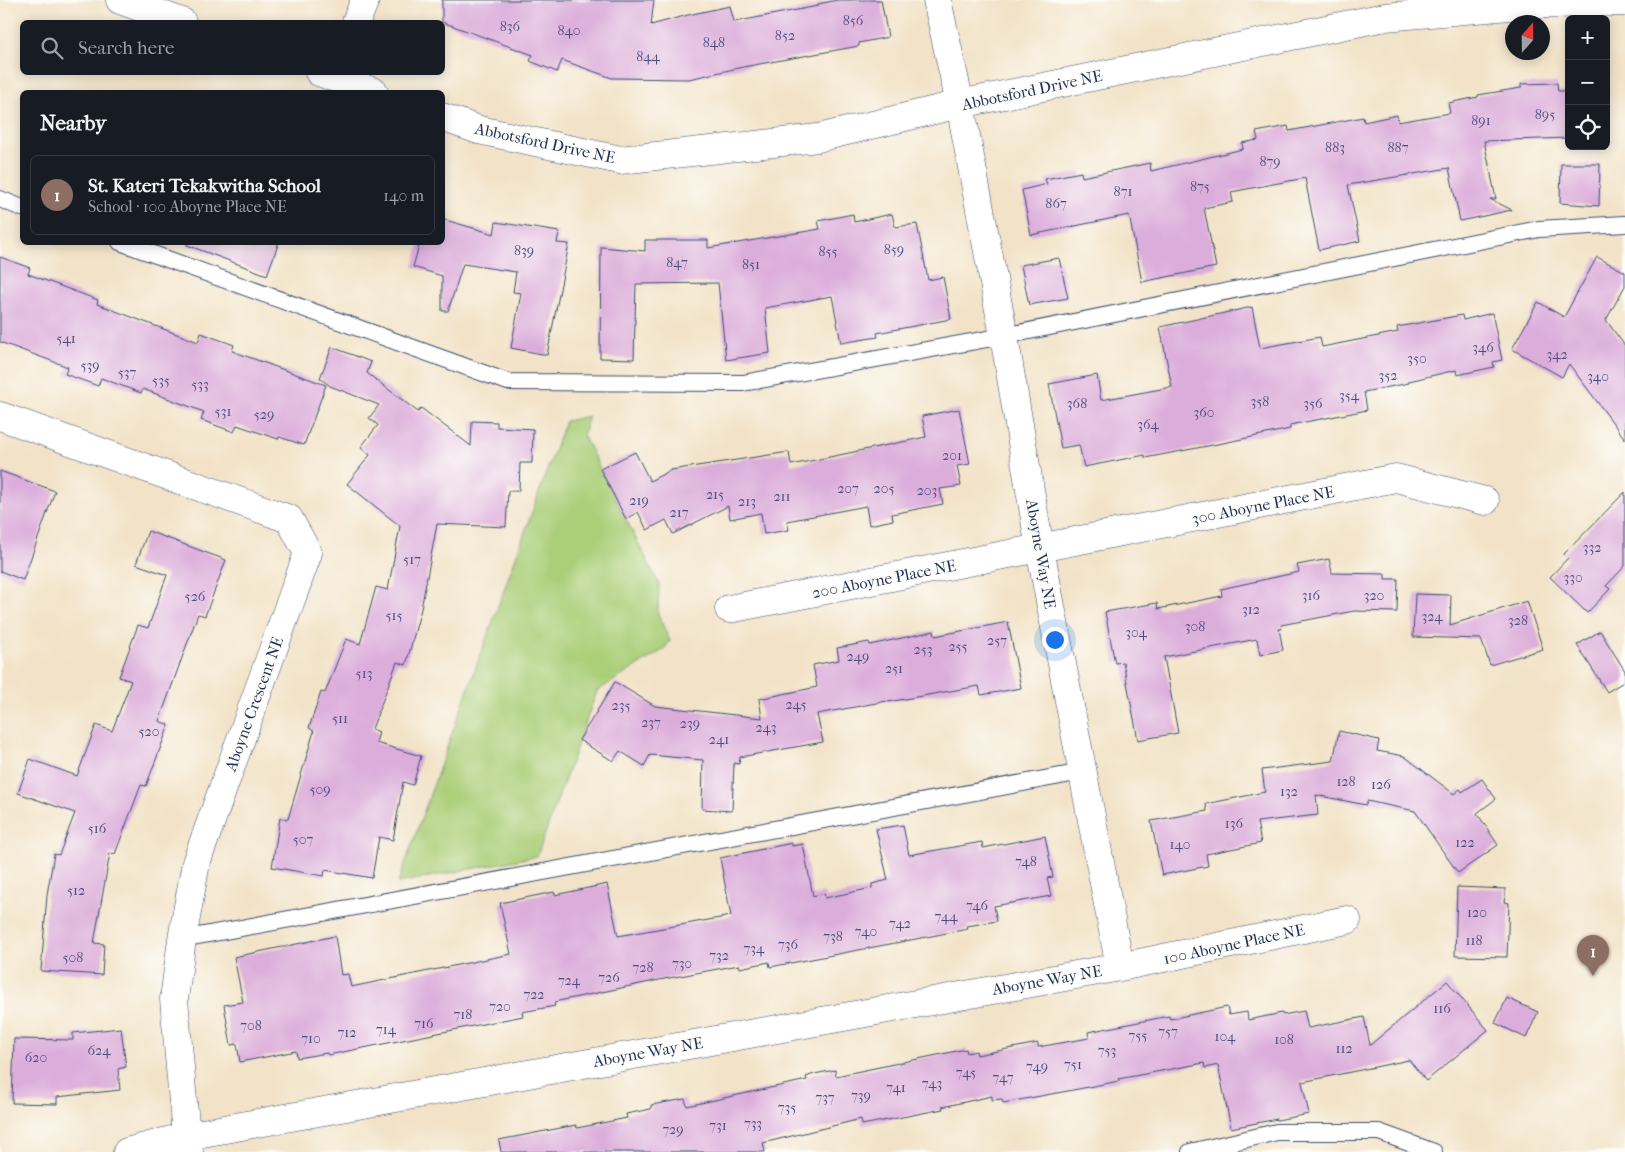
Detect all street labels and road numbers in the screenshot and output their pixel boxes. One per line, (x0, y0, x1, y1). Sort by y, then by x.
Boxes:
street label: Abbotsford Drive NE (959, 66, 1104, 114)
street label: Abbotsford Drive NE (472, 119, 617, 167)
street label: 300 Aboyne Place NE (1190, 482, 1336, 528)
street label: Aboyne Way NE (1022, 497, 1060, 611)
street label: 200 Aboyne Place NE (810, 556, 958, 602)
street label: Aboyne Crescent NE (220, 634, 287, 775)
street label: 100 Aboyne Place NE (1162, 920, 1307, 968)
street label: Aboyne Way NE (990, 961, 1104, 999)
street label: Aboyne Way NE (591, 1033, 705, 1071)

